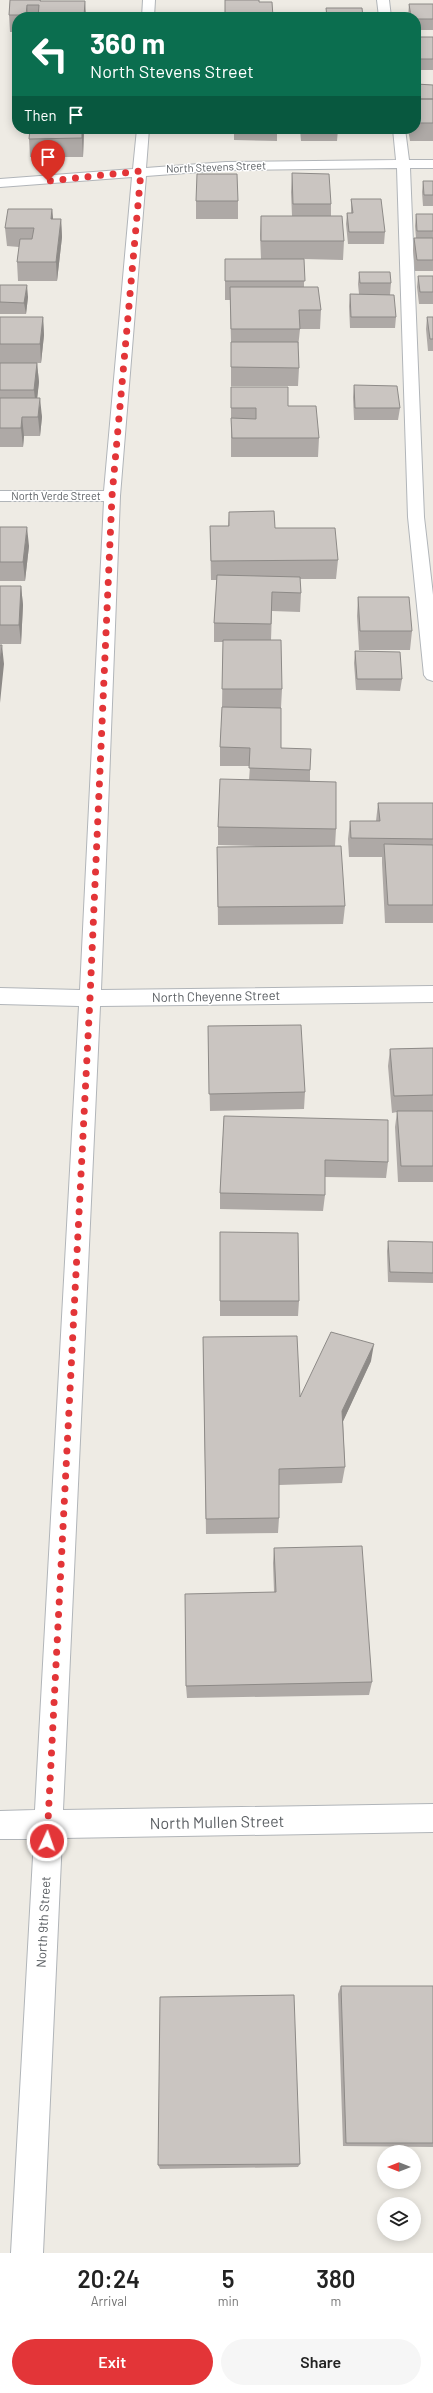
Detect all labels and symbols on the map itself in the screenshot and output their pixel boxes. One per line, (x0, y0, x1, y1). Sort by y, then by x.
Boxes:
pin (31, 140, 65, 181)
street label: North Stevens Street (166, 158, 266, 175)
street label: North Verde Street (11, 489, 101, 502)
street label: North Cheyenne Street (152, 987, 280, 1005)
street label: North Mullen Street (150, 1811, 284, 1832)
position arrow (26, 1820, 68, 1862)
street label: North 9th Street (33, 1876, 53, 1968)
north arrow (377, 2145, 421, 2189)

